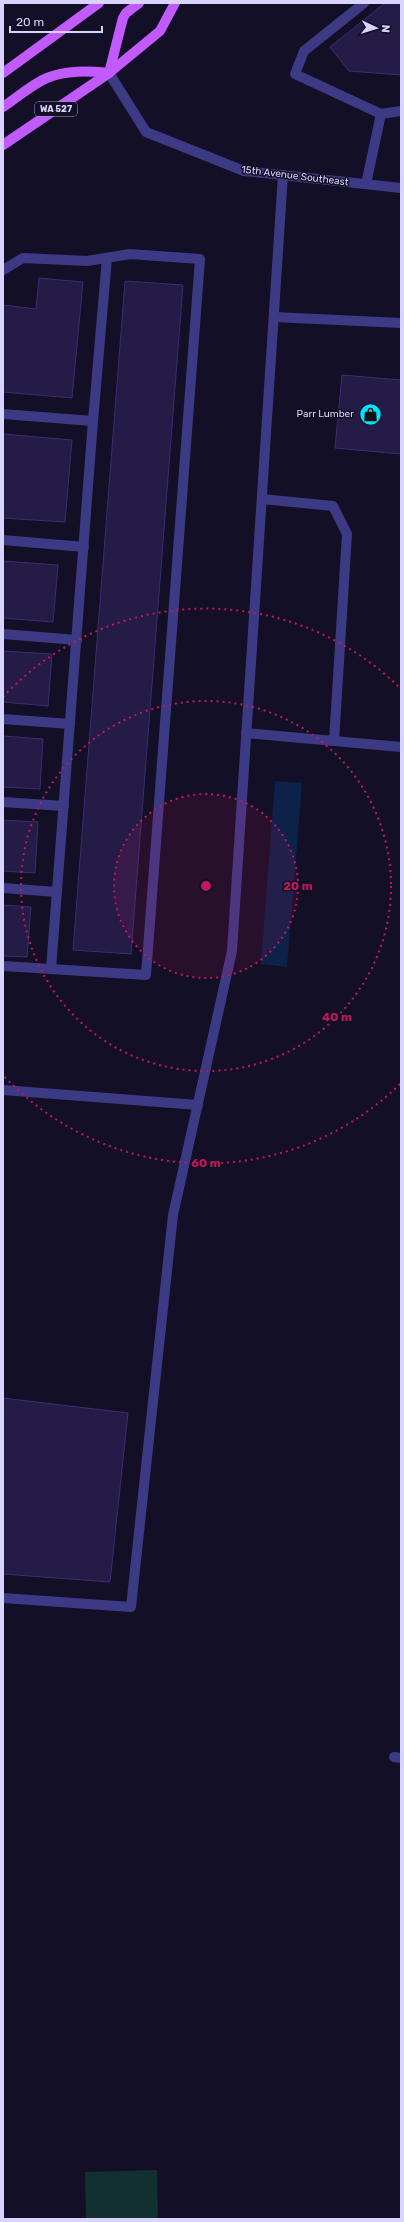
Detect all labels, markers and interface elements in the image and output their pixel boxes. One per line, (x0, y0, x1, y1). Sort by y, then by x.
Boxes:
scale bar (10, 8, 102, 34)
north arrow (356, 8, 396, 48)
text: 20 m (16, 15, 44, 29)
text: N (379, 24, 392, 33)
road number: WA 527 (35, 102, 77, 116)
street label: 15th Avenue Southeast (241, 163, 349, 189)
shop icon: Parr Lumber (357, 401, 383, 427)
place label: Parr Lumber (297, 408, 354, 420)
centre of rings (199, 879, 213, 893)
text: 20 m (283, 879, 313, 893)
text: 40 m (322, 1010, 352, 1024)
text: 60 m (191, 1156, 221, 1170)

